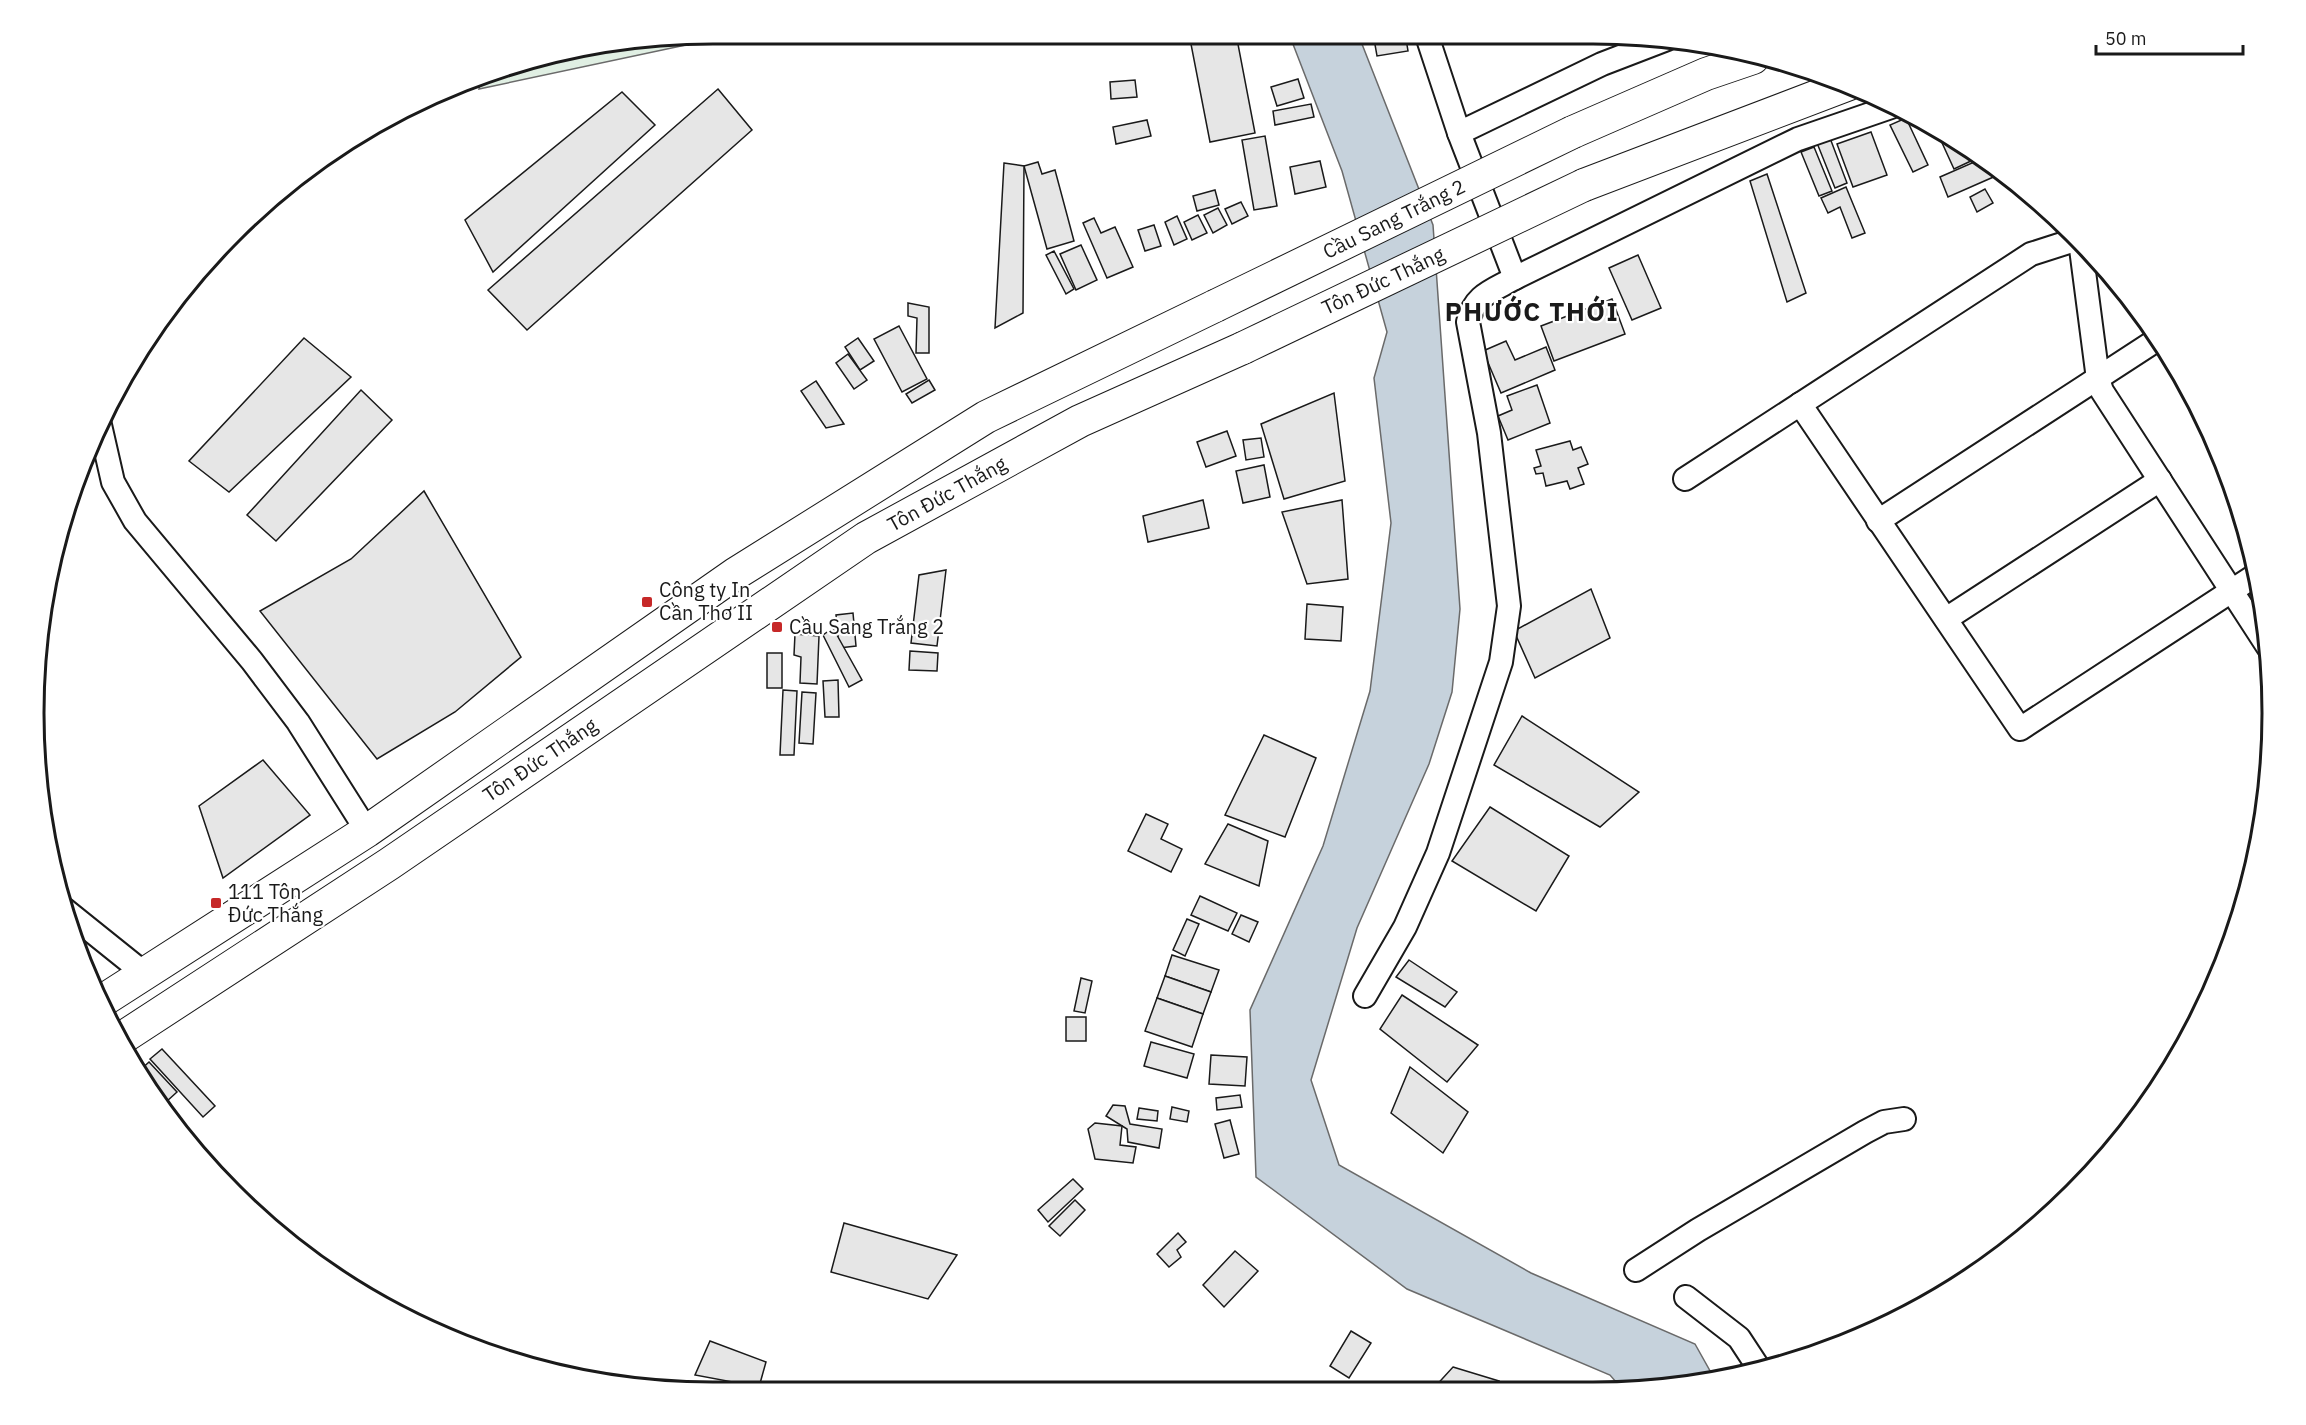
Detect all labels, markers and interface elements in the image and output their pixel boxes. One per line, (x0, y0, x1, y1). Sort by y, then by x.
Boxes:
scale bar (2096, 18, 2243, 56)
text: 50 m (2105, 27, 2147, 50)
street label: Cầu Sang Trắng 2 (1318, 172, 1469, 265)
street label: Tôn Đức Thắng (1317, 240, 1449, 321)
district label: PHƯỚC THỚI (1445, 294, 1619, 328)
street label: Tôn Đức Thắng (882, 449, 1012, 537)
place label: Công ty In Cần Thơ II (659, 576, 753, 626)
marker: Công ty In Cần Thơ II (640, 595, 654, 609)
place label: Cầu Sang Trắng 2 (789, 613, 944, 640)
marker: Cầu Sang Trắng 2 (770, 620, 784, 634)
street label: Tôn Đức Thắng (477, 711, 603, 808)
place label: 111 Tôn Đức Thắng (228, 878, 323, 928)
marker: 111 Tôn Đức Thắng (209, 896, 223, 910)

